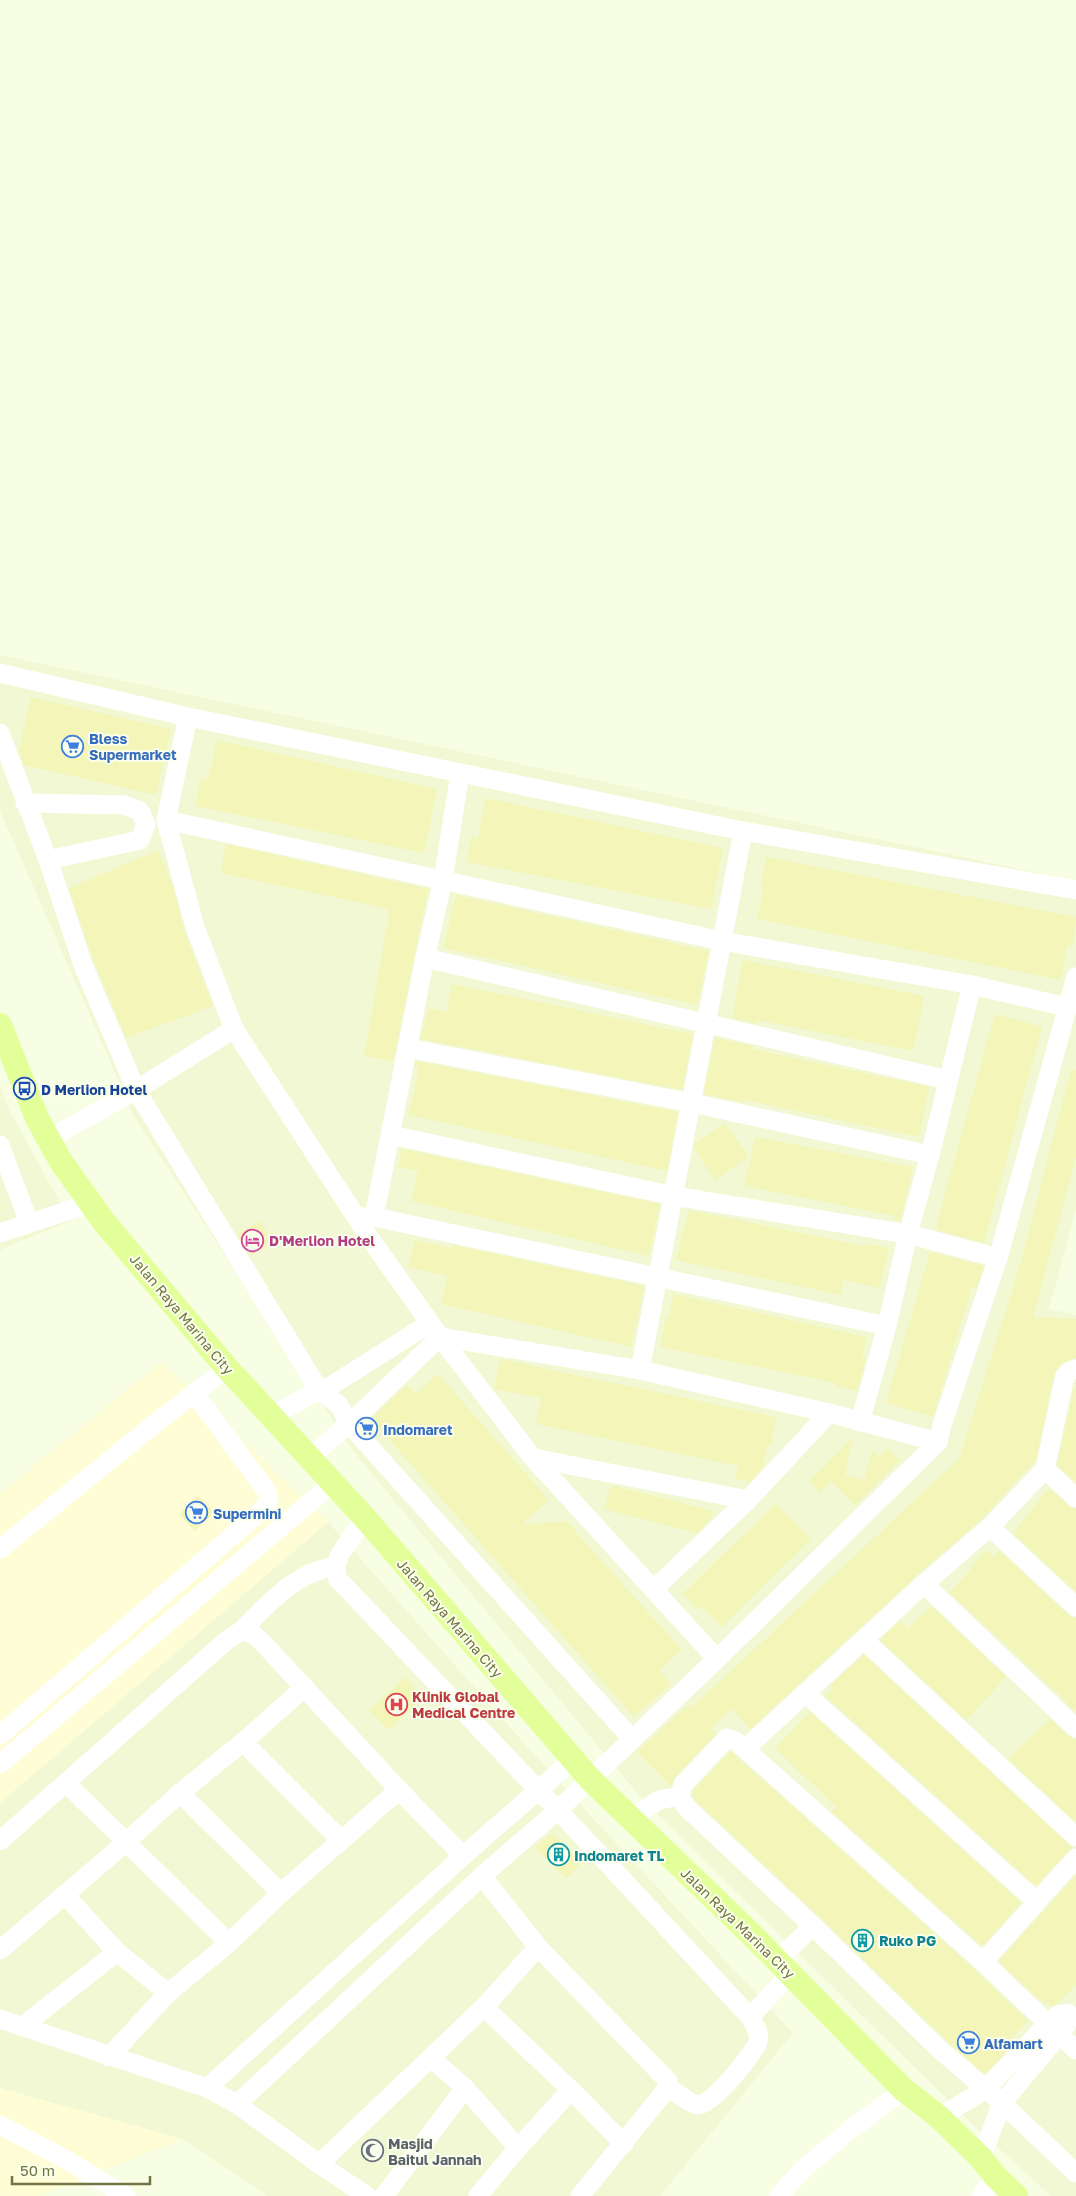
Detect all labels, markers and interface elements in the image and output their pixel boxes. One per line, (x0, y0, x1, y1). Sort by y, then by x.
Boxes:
place label: Bless Supermarket (89, 730, 177, 763)
supermarket icon: Bless Supermarket (61, 734, 85, 758)
bus stop icon: D Merlion Hotel (13, 1077, 37, 1101)
place label: D Merlion Hotel (41, 1081, 147, 1098)
hotel icon: D'Merlion Hotel (241, 1228, 265, 1252)
place label: D'Merlion Hotel (269, 1232, 375, 1249)
street label: Jalan Raya Marina City (127, 1250, 238, 1378)
supermarket icon: Indomaret (355, 1417, 379, 1441)
place label: Indomaret (383, 1421, 453, 1438)
supermarket icon: Supermini (185, 1501, 209, 1525)
place label: Supermini (213, 1505, 282, 1522)
street label: Jalan Raya Marina City (394, 1555, 506, 1681)
place label: Klinik Global Medical Centre (412, 1688, 515, 1721)
hospital icon: Klinik Global Medical Centre (384, 1692, 408, 1716)
building icon: Indomaret TL (546, 1843, 570, 1867)
place label: Indomaret TL (574, 1847, 664, 1864)
street label: Jalan Raya Marina City (677, 1864, 799, 1982)
building icon: Ruko PG (851, 1928, 875, 1952)
place label: Ruko PG (879, 1932, 936, 1949)
supermarket icon: Alfamart (956, 2031, 980, 2055)
place label: Alfamart (984, 2035, 1043, 2052)
place label: Masjid Baitul Jannah (388, 2135, 482, 2168)
mosque icon: Masjid Baitul Jannah (360, 2139, 384, 2163)
scale bar (12, 2154, 150, 2186)
text: 50 m (20, 2161, 55, 2179)

